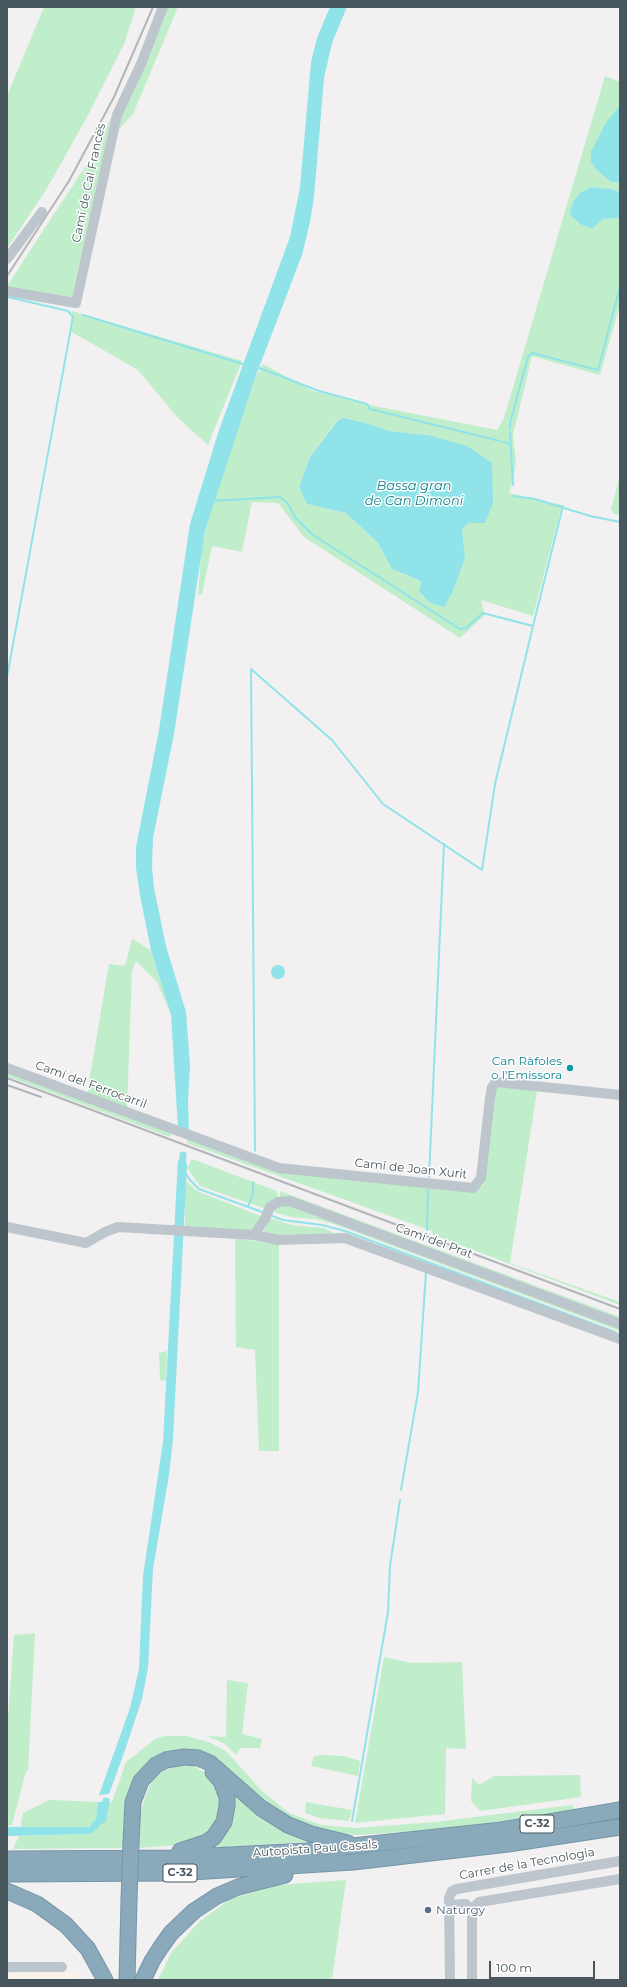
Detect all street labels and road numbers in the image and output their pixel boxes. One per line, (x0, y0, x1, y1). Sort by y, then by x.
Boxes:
street label: Camí de Cal Francès (69, 122, 109, 244)
street label: Camí del Ferrocarril (33, 1058, 149, 1112)
street label: Camí de Joan Xurit (354, 1156, 468, 1182)
street label: Camí del Prat (393, 1220, 475, 1262)
road number: C-32 (520, 1815, 554, 1833)
street label: Autopista Pau Casals (252, 1837, 378, 1861)
street label: Carrer de la Tecnologia (458, 1845, 596, 1883)
road number: C-32 (163, 1864, 197, 1882)

